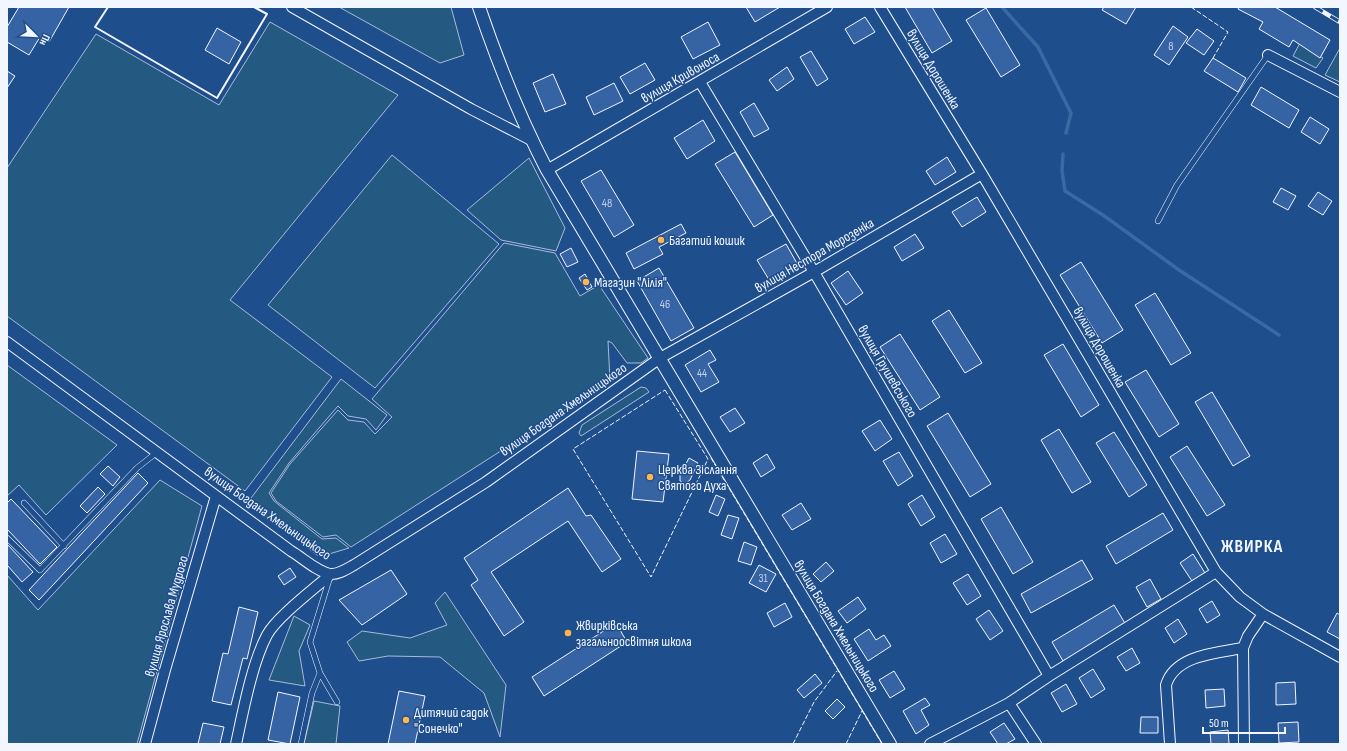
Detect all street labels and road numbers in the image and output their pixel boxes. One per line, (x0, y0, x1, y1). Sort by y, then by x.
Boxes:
street label: вулиця Дорошенка (903, 26, 964, 112)
street label: вулиця Кривоноса (638, 48, 722, 107)
street label: вулиця Нестора Морозенка (752, 214, 877, 296)
street label: вулиця Дорошенка (1070, 304, 1130, 391)
street label: вулиця Грушевського (854, 322, 921, 421)
street label: вулиця Богдана Хмельницького (497, 359, 630, 460)
street label: вулиця Богдана Хмельницького (201, 463, 335, 564)
street label: вулиця Ярослава Мудрого (141, 553, 192, 679)
street label: вулиця Богдана Хмельницького (790, 557, 883, 696)

